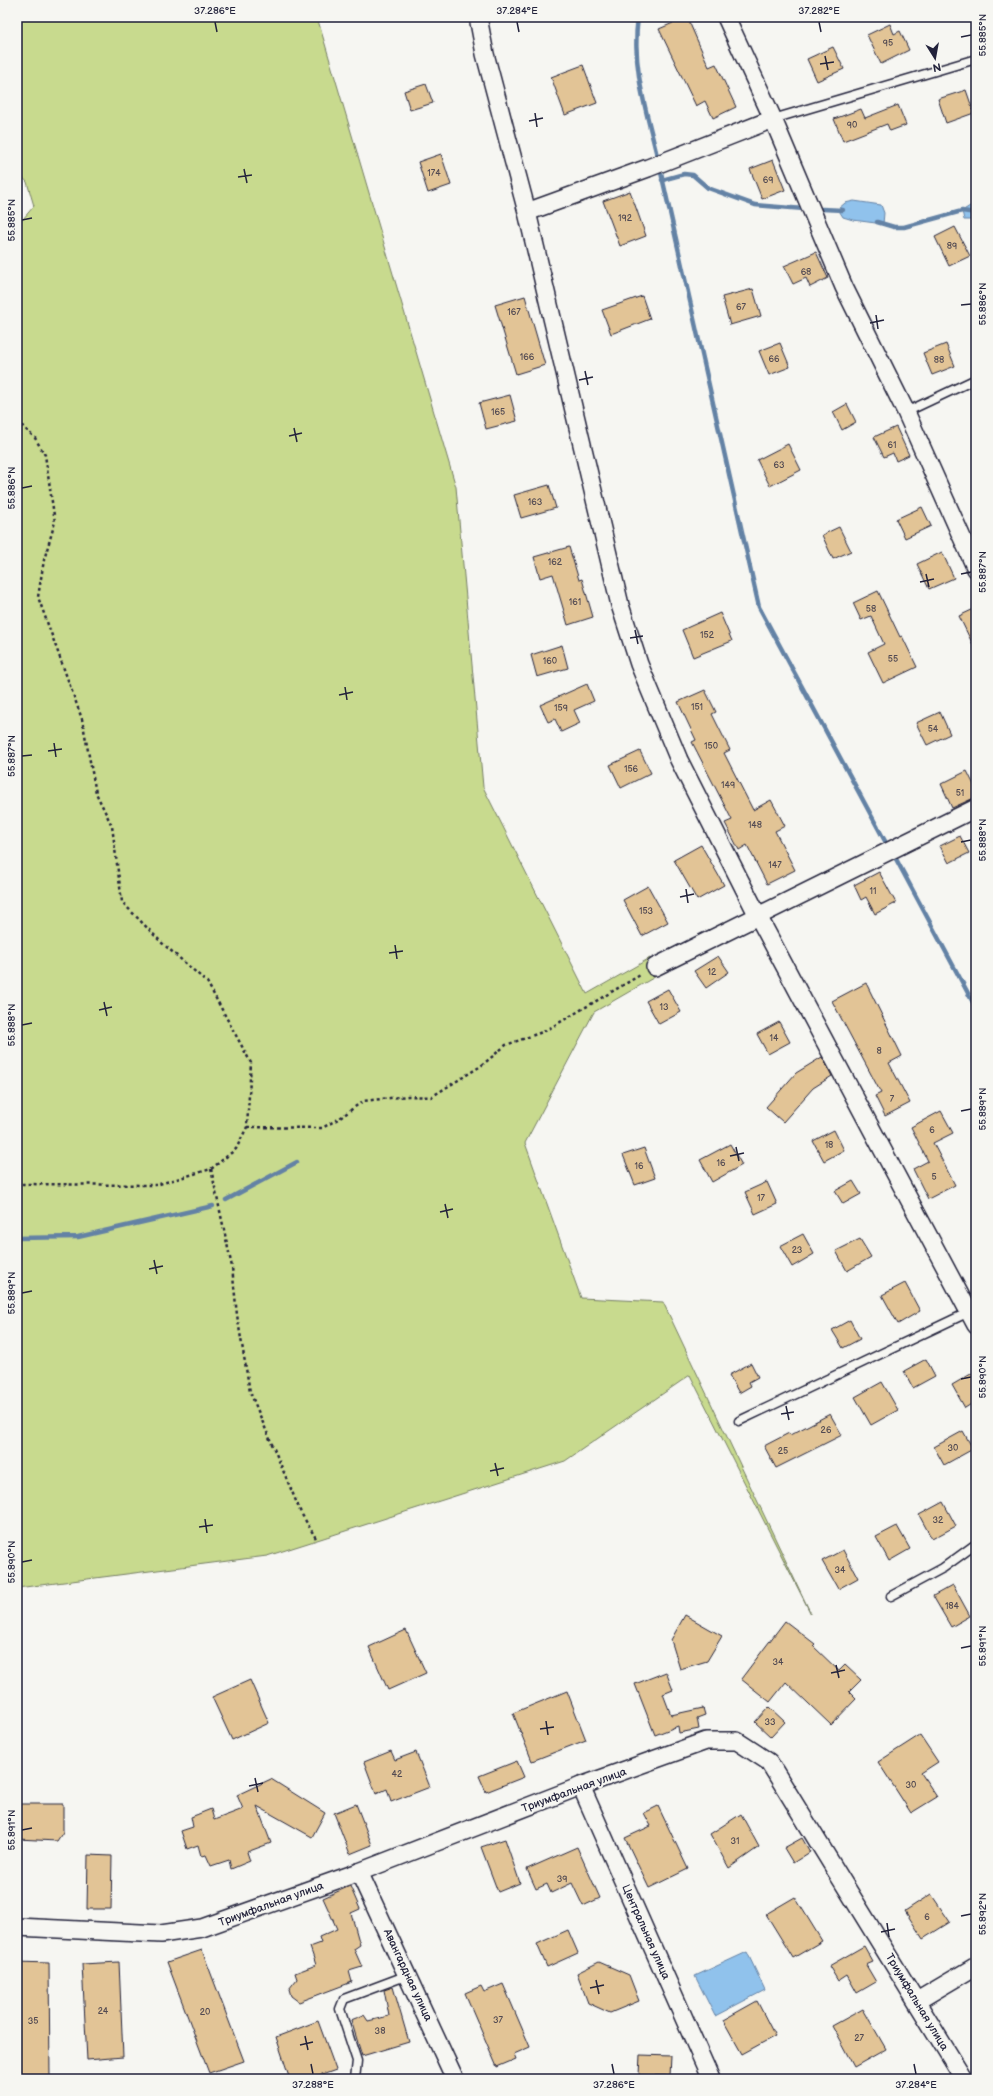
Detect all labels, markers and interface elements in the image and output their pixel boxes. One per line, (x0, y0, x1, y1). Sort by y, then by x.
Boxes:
text: 37.286°E (194, 5, 236, 17)
text: 37.284°E (496, 5, 538, 17)
text: 37.282°E (798, 5, 840, 17)
text: 55.885°N (977, 14, 989, 56)
house number: 95 (883, 38, 893, 49)
north arrow (915, 38, 955, 78)
text: N (932, 60, 942, 74)
house number: 90 (847, 120, 857, 131)
house number: 174 (427, 168, 441, 179)
house number: 69 (763, 175, 773, 186)
text: 55.885°N (6, 199, 18, 241)
house number: 192 (618, 213, 633, 224)
house number: 89 (947, 241, 957, 252)
house number: 68 (801, 267, 811, 278)
text: 55.886°N (977, 282, 989, 326)
house number: 67 (736, 302, 747, 313)
house number: 167 (507, 307, 521, 318)
house number: 166 (520, 352, 535, 363)
house number: 66 (769, 354, 780, 365)
house number: 88 (934, 355, 944, 366)
house number: 165 (491, 407, 505, 418)
house number: 61 (888, 440, 896, 451)
house number: 63 (773, 460, 785, 471)
text: 55.886°N (6, 466, 18, 510)
house number: 163 (528, 497, 543, 508)
text: 55.887°N (977, 551, 989, 593)
house number: 162 (548, 557, 563, 568)
house number: 161 (569, 597, 581, 608)
house number: 58 (866, 604, 876, 615)
house number: 152 (700, 630, 715, 641)
house number: 55 (888, 654, 898, 665)
house number: 160 (543, 656, 557, 667)
house number: 151 (691, 702, 703, 713)
house number: 159 (554, 703, 568, 714)
house number: 54 (928, 724, 939, 735)
text: 55.887°N (6, 735, 18, 777)
house number: 150 (704, 741, 718, 752)
house number: 156 (624, 764, 639, 775)
house number: 149 (721, 780, 735, 791)
house number: 51 (956, 788, 964, 799)
text: 55.888°N (977, 818, 989, 862)
house number: 148 (748, 820, 762, 831)
house number: 147 (768, 860, 782, 871)
house number: 11 (870, 886, 876, 897)
house number: 153 (639, 906, 654, 917)
house number: 12 (708, 967, 717, 978)
house number: 13 (659, 1002, 669, 1013)
text: 55.888°N (6, 1003, 18, 1047)
house number: 14 (770, 1033, 779, 1044)
house number: 8 (876, 1046, 882, 1057)
text: 55.889°N (977, 1088, 989, 1130)
house number: 7 (890, 1094, 895, 1105)
house number: 6 (929, 1125, 935, 1136)
house number: 18 (825, 1140, 833, 1151)
house number: 16 (717, 1158, 726, 1169)
house number: 16 (635, 1161, 644, 1172)
house number: 5 (931, 1172, 937, 1183)
house number: 17 (757, 1193, 766, 1204)
house number: 23 (792, 1245, 803, 1256)
text: 55.889°N (6, 1272, 18, 1314)
text: 55.890°N (977, 1355, 989, 1399)
house number: 26 (821, 1425, 832, 1436)
house number: 30 (948, 1443, 958, 1454)
house number: 25 (778, 1446, 788, 1457)
house number: 32 (933, 1515, 944, 1526)
text: 55.890°N (6, 1540, 18, 1584)
house number: 34 (834, 1565, 846, 1576)
house number: 184 (945, 1601, 960, 1612)
text: 55.891°N (977, 1625, 989, 1667)
house number: 34 (772, 1657, 784, 1668)
house number: 33 (764, 1717, 776, 1728)
street label: Триумфальная улица (520, 1765, 629, 1815)
house number: 42 (392, 1769, 403, 1780)
house number: 30 (906, 1780, 916, 1791)
text: 55.891°N (6, 1809, 18, 1851)
house number: 31 (730, 1836, 740, 1847)
house number: 39 (557, 1874, 567, 1885)
street label: Триумфальная улица (217, 1879, 326, 1929)
street label: Центральная улица (619, 1883, 673, 1982)
text: 55.892°N (977, 1893, 989, 1935)
house number: 6 (924, 1912, 930, 1923)
street label: Авангардная улица (380, 1926, 435, 2024)
street label: Триумфальная улица (883, 1951, 951, 2053)
house number: 24 (98, 2006, 109, 2017)
house number: 20 (200, 2007, 210, 2018)
house number: 37 (493, 2015, 504, 2026)
house number: 35 (28, 2016, 38, 2027)
house number: 38 (375, 2026, 385, 2037)
house number: 27 (854, 2033, 864, 2044)
text: 37.288°E (292, 2079, 334, 2091)
text: 37.286°E (593, 2079, 635, 2091)
text: 37.284°E (895, 2079, 937, 2091)

